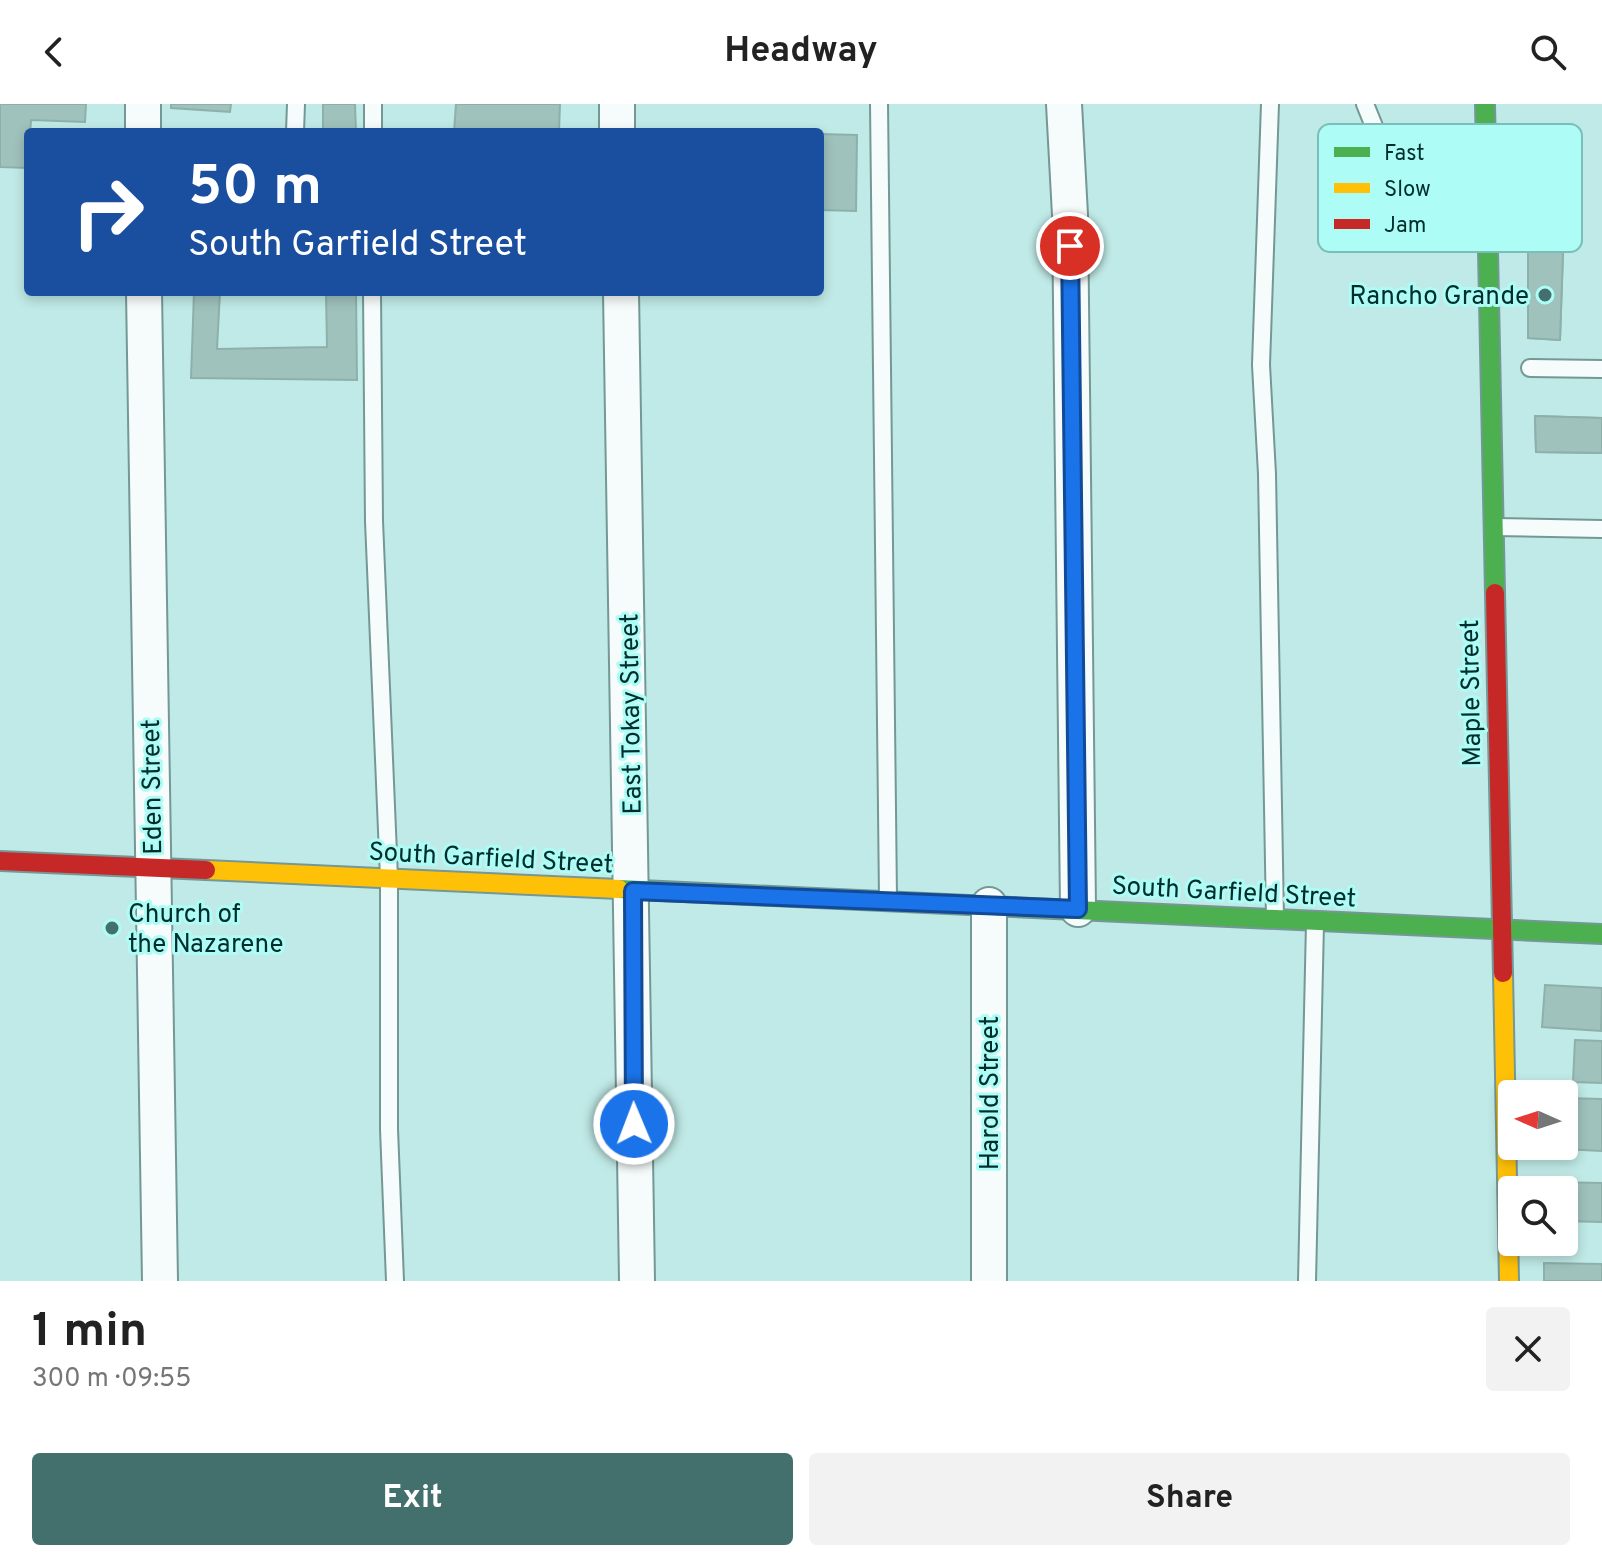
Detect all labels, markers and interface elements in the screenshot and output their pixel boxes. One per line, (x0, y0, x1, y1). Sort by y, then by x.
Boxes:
text: Headway (724, 29, 878, 75)
icon: back (32, 30, 76, 74)
icon: search (1526, 30, 1570, 74)
legend (1318, 124, 1582, 252)
text: Fast (1384, 141, 1425, 168)
text: 50 m (188, 154, 322, 224)
icon: right (56, 160, 160, 264)
text: Slow (1384, 177, 1431, 204)
pin (1036, 212, 1104, 280)
text: Jam (1384, 213, 1427, 240)
text: South Garfield Street (188, 223, 527, 269)
icon: arrive (1048, 224, 1092, 268)
place label: Rancho Grande (1349, 281, 1529, 314)
marker: Rancho Grande (1536, 286, 1554, 304)
street label: East Tokay Street (614, 613, 651, 815)
street label: Maple Street (1455, 619, 1490, 767)
street label: Eden Street (136, 719, 171, 855)
street label: South Garfield Street (368, 837, 614, 882)
street label: South Garfield Street (1111, 871, 1357, 916)
place label: Church of the Nazarene (128, 899, 284, 962)
marker: Church of the Nazarene (103, 919, 121, 937)
street label: Harold Street (975, 1016, 1008, 1170)
north arrow (1498, 1080, 1578, 1160)
map controls (1498, 1080, 1578, 1256)
position arrow (592, 1082, 676, 1166)
button: search (1498, 1176, 1578, 1256)
text: 1 min (32, 1303, 147, 1363)
button: close (1486, 1307, 1570, 1391)
text: 300 m · 09:55 (32, 1363, 191, 1396)
button: Exit (32, 1453, 793, 1545)
button: Share (809, 1453, 1570, 1545)

